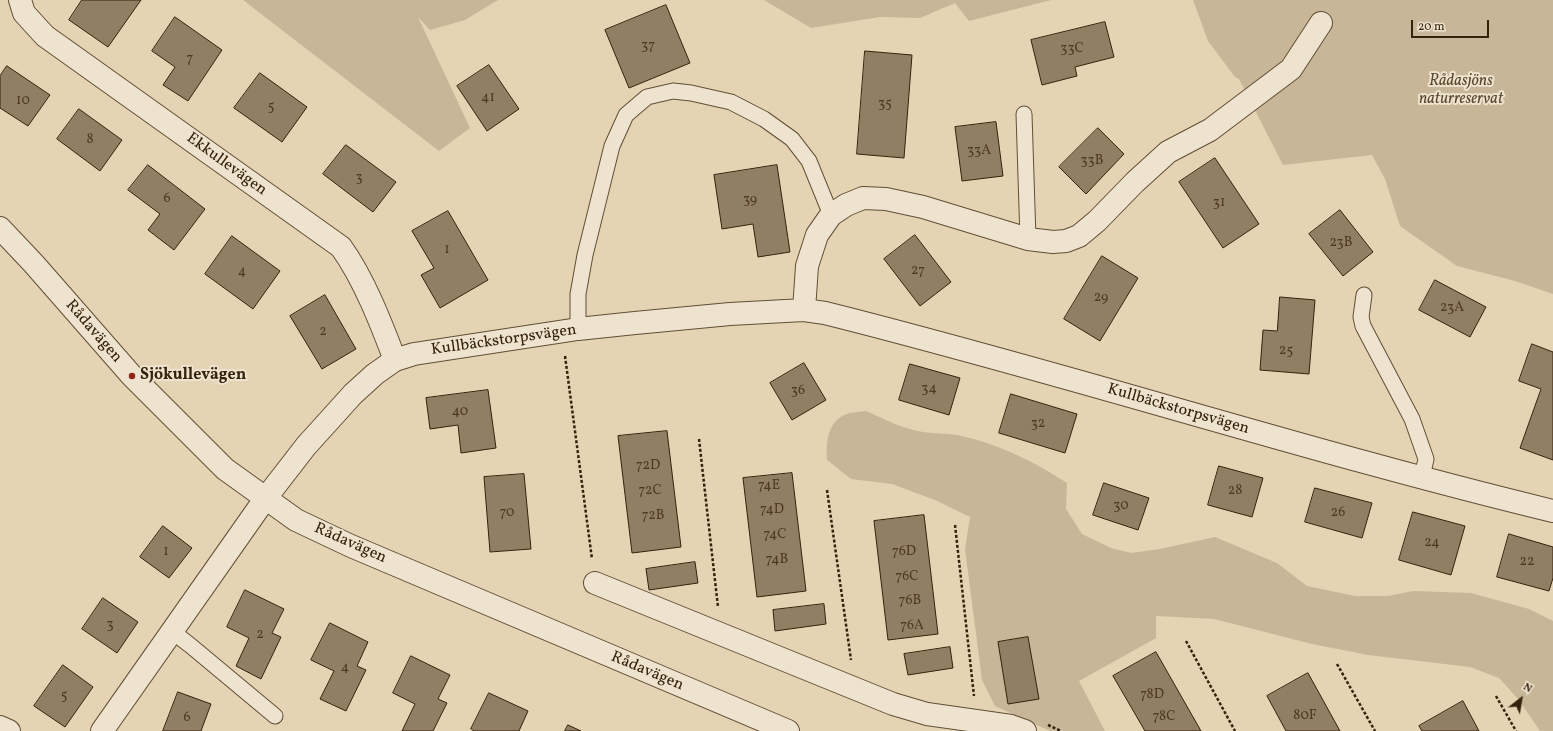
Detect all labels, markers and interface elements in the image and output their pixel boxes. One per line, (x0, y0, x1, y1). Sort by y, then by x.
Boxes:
scale bar (1413, 12, 1491, 38)
text: 20 m (1418, 19, 1445, 35)
house number: 37 (641, 38, 655, 54)
house number: 33C (1060, 41, 1084, 57)
house number: 7 (187, 51, 193, 67)
park label: Rådasjöns naturreservat (1419, 72, 1503, 110)
house number: 41 (481, 90, 495, 106)
house number: 10 (16, 93, 30, 109)
house number: 35 (878, 96, 892, 112)
house number: 5 (268, 99, 274, 115)
street label: Ekkullevägen (182, 129, 270, 201)
house number: 8 (86, 132, 94, 148)
house number: 33A (967, 143, 991, 159)
house number: 33B (1081, 153, 1103, 169)
house number: 3 (355, 170, 363, 186)
house number: 6 (163, 191, 171, 207)
house number: 39 (743, 192, 757, 208)
house number: 31 (1213, 195, 1225, 211)
house number: 23B (1329, 235, 1353, 251)
house number: 1 (444, 242, 450, 258)
house number: 27 (911, 263, 925, 279)
house number: 4 (238, 264, 246, 280)
house number: 29 (1094, 290, 1108, 306)
street label: Rådavägen (60, 297, 126, 367)
house number: 23A (1440, 300, 1464, 316)
street label: Kullbäckstorpsvägen (430, 321, 578, 361)
house number: 2 (319, 324, 327, 340)
house number: 25 (1279, 343, 1293, 359)
place label: Sjökullevägen (140, 366, 246, 386)
marker: Sjökullevägen (127, 371, 137, 381)
house number: 34 (921, 381, 937, 397)
street label: Kullbäckstorpsvägen (1105, 381, 1251, 439)
house number: 36 (791, 383, 805, 399)
house number: 40 (452, 404, 468, 420)
house number: 32 (1031, 416, 1045, 432)
house number: 72D (636, 458, 660, 474)
house number: 74E (758, 478, 780, 494)
house number: 72C (638, 483, 662, 499)
house number: 28 (1228, 483, 1242, 499)
house number: 30 (1113, 498, 1129, 514)
house number: 74D (760, 502, 784, 518)
house number: 70 (500, 505, 514, 521)
house number: 26 (1331, 505, 1345, 521)
house number: 72B (642, 508, 664, 524)
street label: Rådavägen (311, 520, 389, 568)
house number: 74C (764, 527, 786, 543)
house number: 24 (1424, 535, 1440, 551)
house number: 1 (163, 544, 169, 560)
house number: 76D (892, 544, 916, 560)
house number: 74B (766, 552, 788, 568)
house number: 22 (1519, 554, 1535, 570)
house number: 76C (895, 569, 919, 585)
house number: 76B (899, 593, 921, 609)
house number: 3 (106, 617, 114, 633)
house number: 76A (900, 618, 924, 634)
house number: 2 (256, 627, 264, 643)
street label: Rådavägen (608, 648, 686, 696)
house number: 4 (341, 660, 349, 676)
north arrow (1501, 679, 1541, 719)
text: N (1520, 680, 1535, 697)
house number: 78D (1140, 687, 1164, 703)
house number: 5 (61, 688, 67, 704)
house number: 80F (1293, 708, 1317, 724)
house number: 78C (1153, 709, 1175, 725)
house number: 6 (183, 710, 191, 726)

